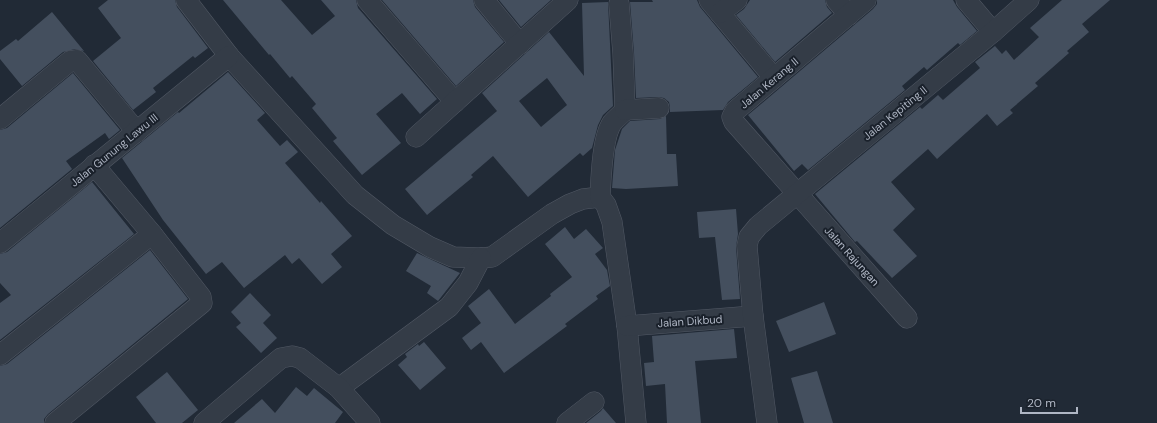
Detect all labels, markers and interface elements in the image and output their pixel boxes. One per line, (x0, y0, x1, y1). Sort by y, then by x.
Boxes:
street label: Jalan Kerang II (737, 54, 801, 112)
street label: Jalan Kepiting II (860, 83, 930, 143)
street label: Jalan Gunung Lawu III (67, 110, 161, 190)
street label: Jalan Rajungan (822, 223, 882, 289)
street label: Jalan Dikbud (657, 312, 723, 330)
scale bar (1021, 389, 1077, 415)
text: 20 m (1027, 395, 1056, 411)

